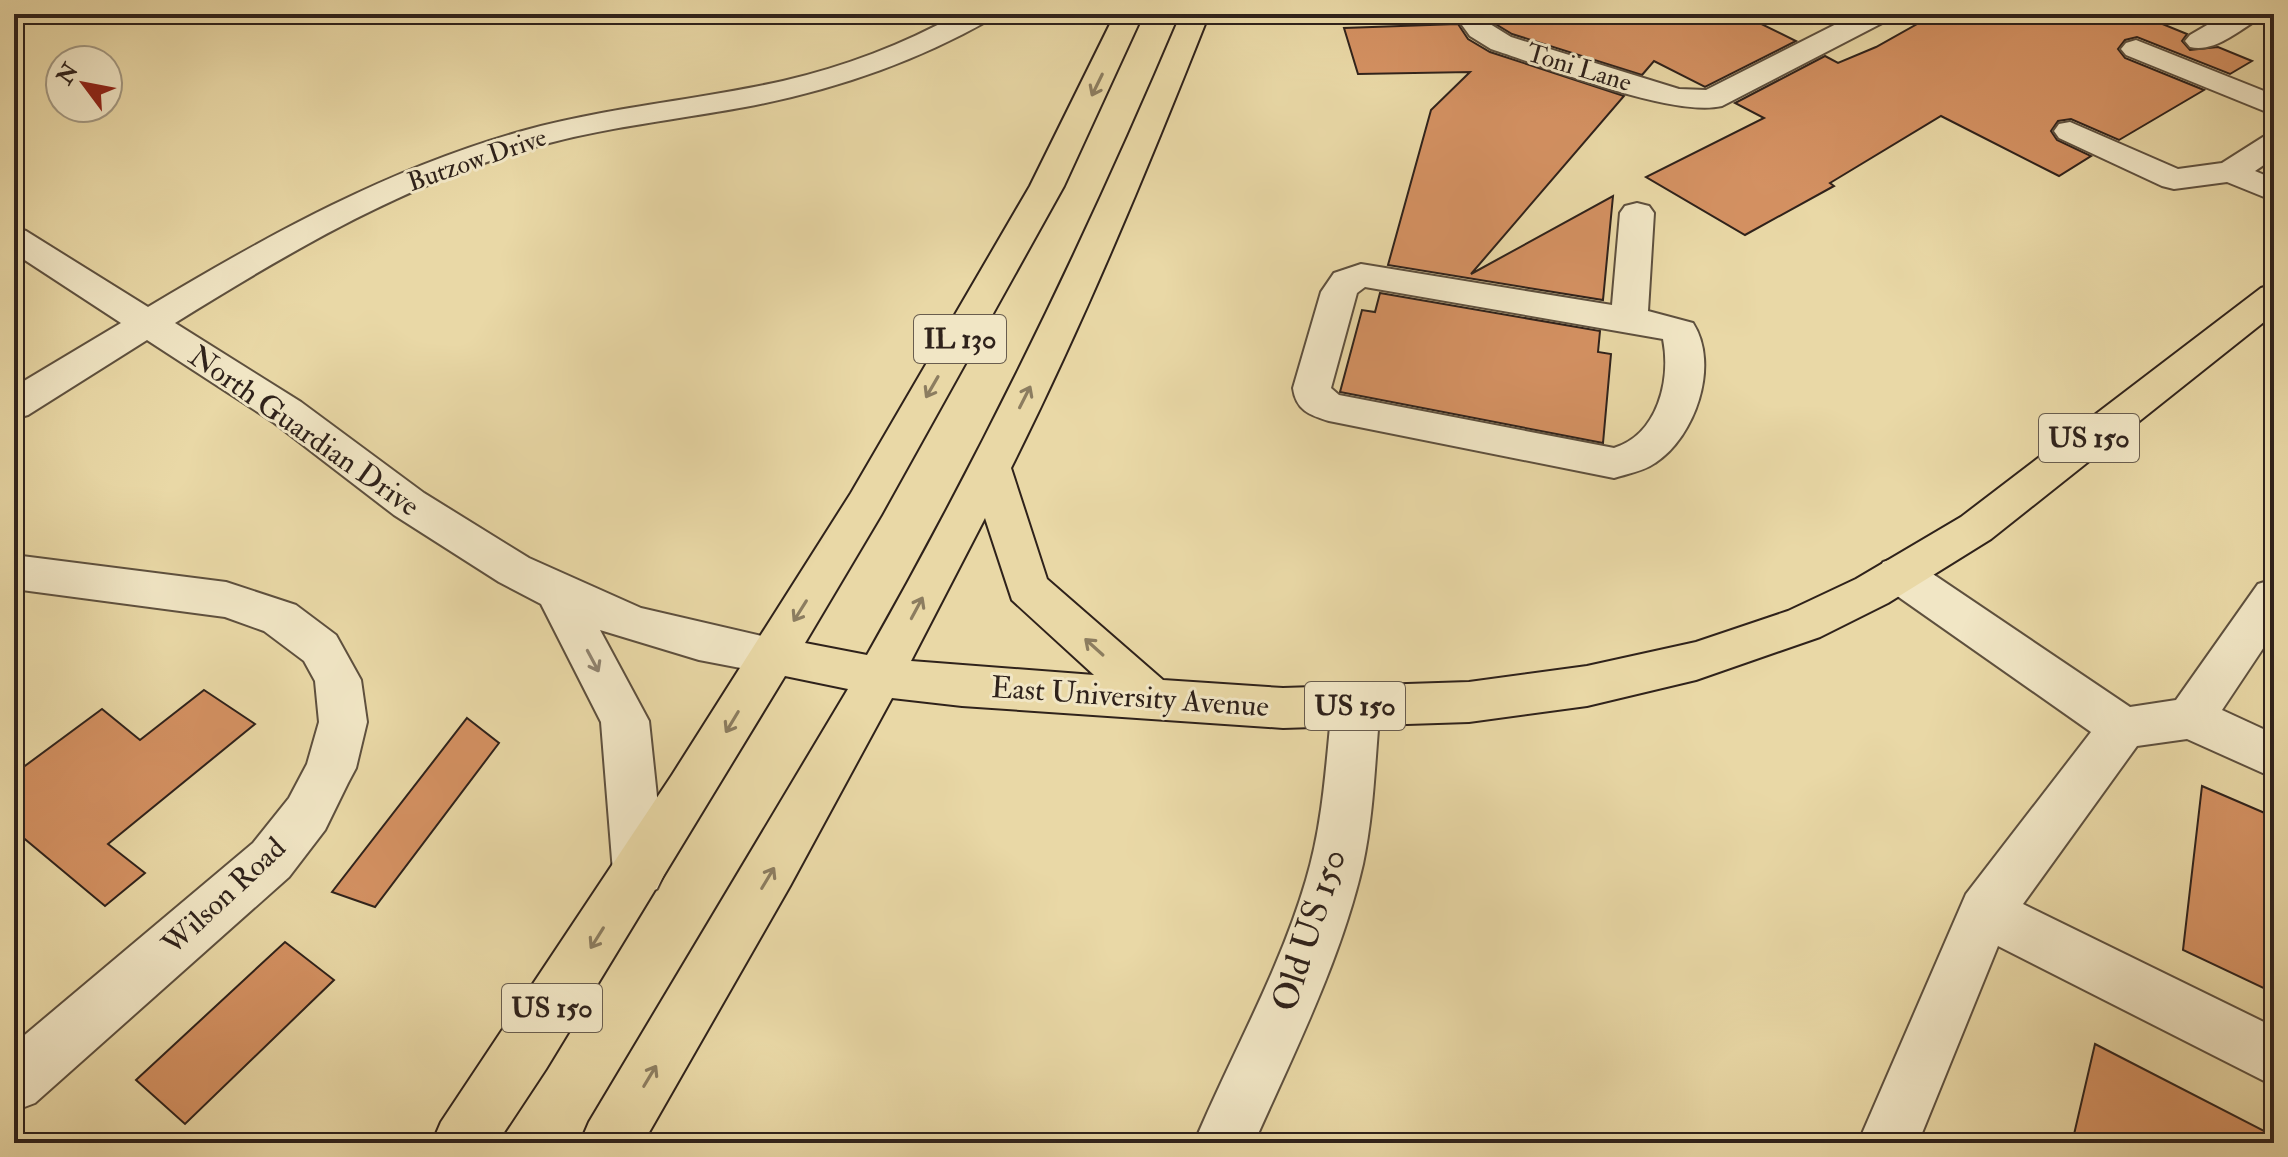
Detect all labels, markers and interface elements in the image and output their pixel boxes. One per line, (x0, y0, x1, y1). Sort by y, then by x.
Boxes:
street label: Toni Lane (1523, 37, 1635, 99)
north arrow (44, 44, 124, 124)
text: N (50, 58, 85, 91)
one-way arrow (1088, 72, 1104, 96)
street label: Butzow Drive (403, 121, 551, 199)
road number: IL 130 (914, 315, 1006, 363)
street label: North Guardian Drive (181, 337, 427, 525)
one-way arrow (924, 375, 940, 398)
one-way arrow (1017, 386, 1033, 410)
road number: US 150 (2039, 414, 2139, 462)
one-way arrow (910, 596, 926, 620)
one-way arrow (791, 599, 808, 621)
one-way arrow (1085, 638, 1105, 656)
one-way arrow (586, 649, 602, 673)
street label: East University Avenue (990, 669, 1270, 725)
road number: US 150 (1305, 682, 1405, 730)
one-way arrow (723, 710, 739, 733)
street label: Wilson Road (154, 829, 294, 963)
street label: Old US 150 (1262, 843, 1356, 1017)
one-way arrow (760, 867, 776, 890)
one-way arrow (588, 926, 605, 948)
road number: US 150 (502, 984, 602, 1032)
one-way arrow (642, 1065, 658, 1088)

